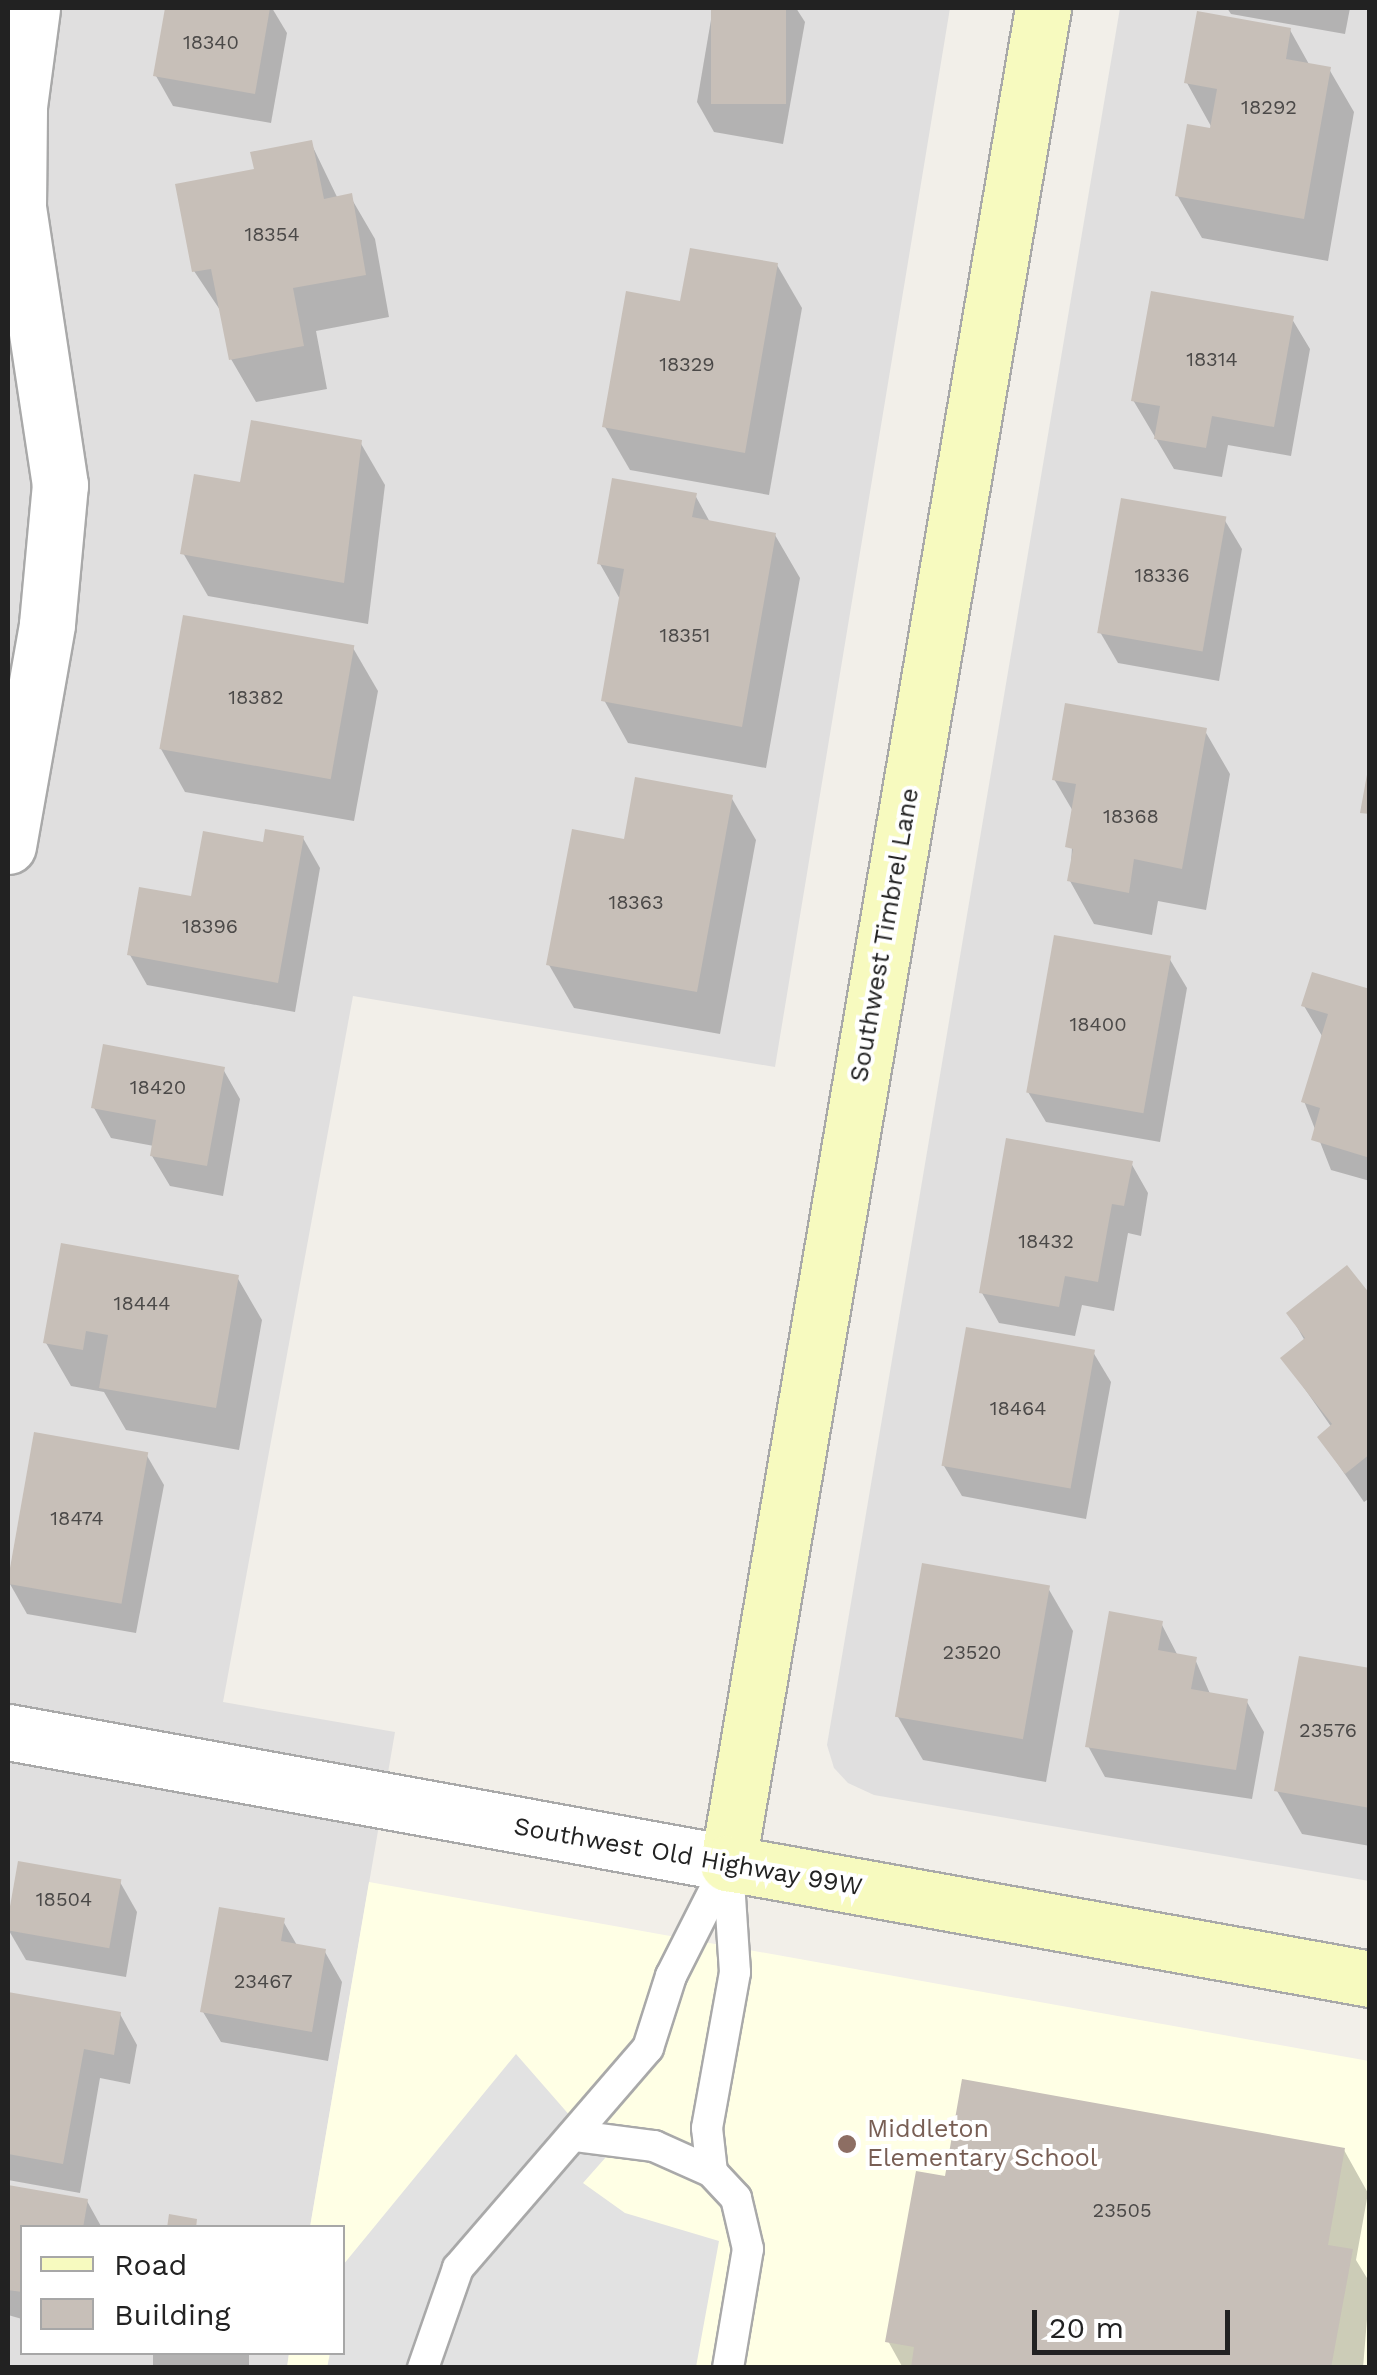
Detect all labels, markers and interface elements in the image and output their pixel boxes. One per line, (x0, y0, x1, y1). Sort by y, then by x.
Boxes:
house number: 18340 (183, 30, 239, 54)
house number: 18292 (1241, 95, 1297, 119)
house number: 18354 (244, 222, 300, 246)
house number: 18314 (1186, 347, 1238, 371)
house number: 18329 (659, 352, 715, 376)
house number: 18336 (1134, 563, 1190, 587)
house number: 18351 (660, 623, 710, 647)
house number: 18382 (228, 685, 284, 709)
street label: Southwest Timbrel Lane (844, 785, 926, 1085)
house number: 18368 (1103, 804, 1159, 828)
house number: 18363 (608, 890, 664, 914)
house number: 18396 (182, 914, 238, 938)
house number: 18400 (1069, 1012, 1127, 1036)
house number: 18420 (130, 1075, 186, 1099)
house number: 18432 (1018, 1229, 1074, 1253)
house number: 18444 (114, 1291, 170, 1315)
house number: 18464 (990, 1396, 1046, 1420)
house number: 18474 (50, 1506, 104, 1530)
house number: 23520 (942, 1640, 1002, 1664)
house number: 23576 (1299, 1718, 1357, 1742)
street label: Southwest Old Highway 99W (511, 1812, 865, 1902)
house number: 18504 (36, 1887, 92, 1911)
house number: 23467 (234, 1969, 292, 1993)
place label: Middleton Elementary School (867, 2115, 1098, 2174)
marker: Middleton Elementary School (836, 2133, 858, 2155)
house number: 23505 (1092, 2198, 1152, 2222)
legend (20, 2225, 345, 2355)
text: Road (114, 2247, 187, 2282)
scale bar (1037, 2290, 1234, 2352)
text: Building (114, 2297, 231, 2332)
text: 20 m (1049, 2310, 1124, 2345)

